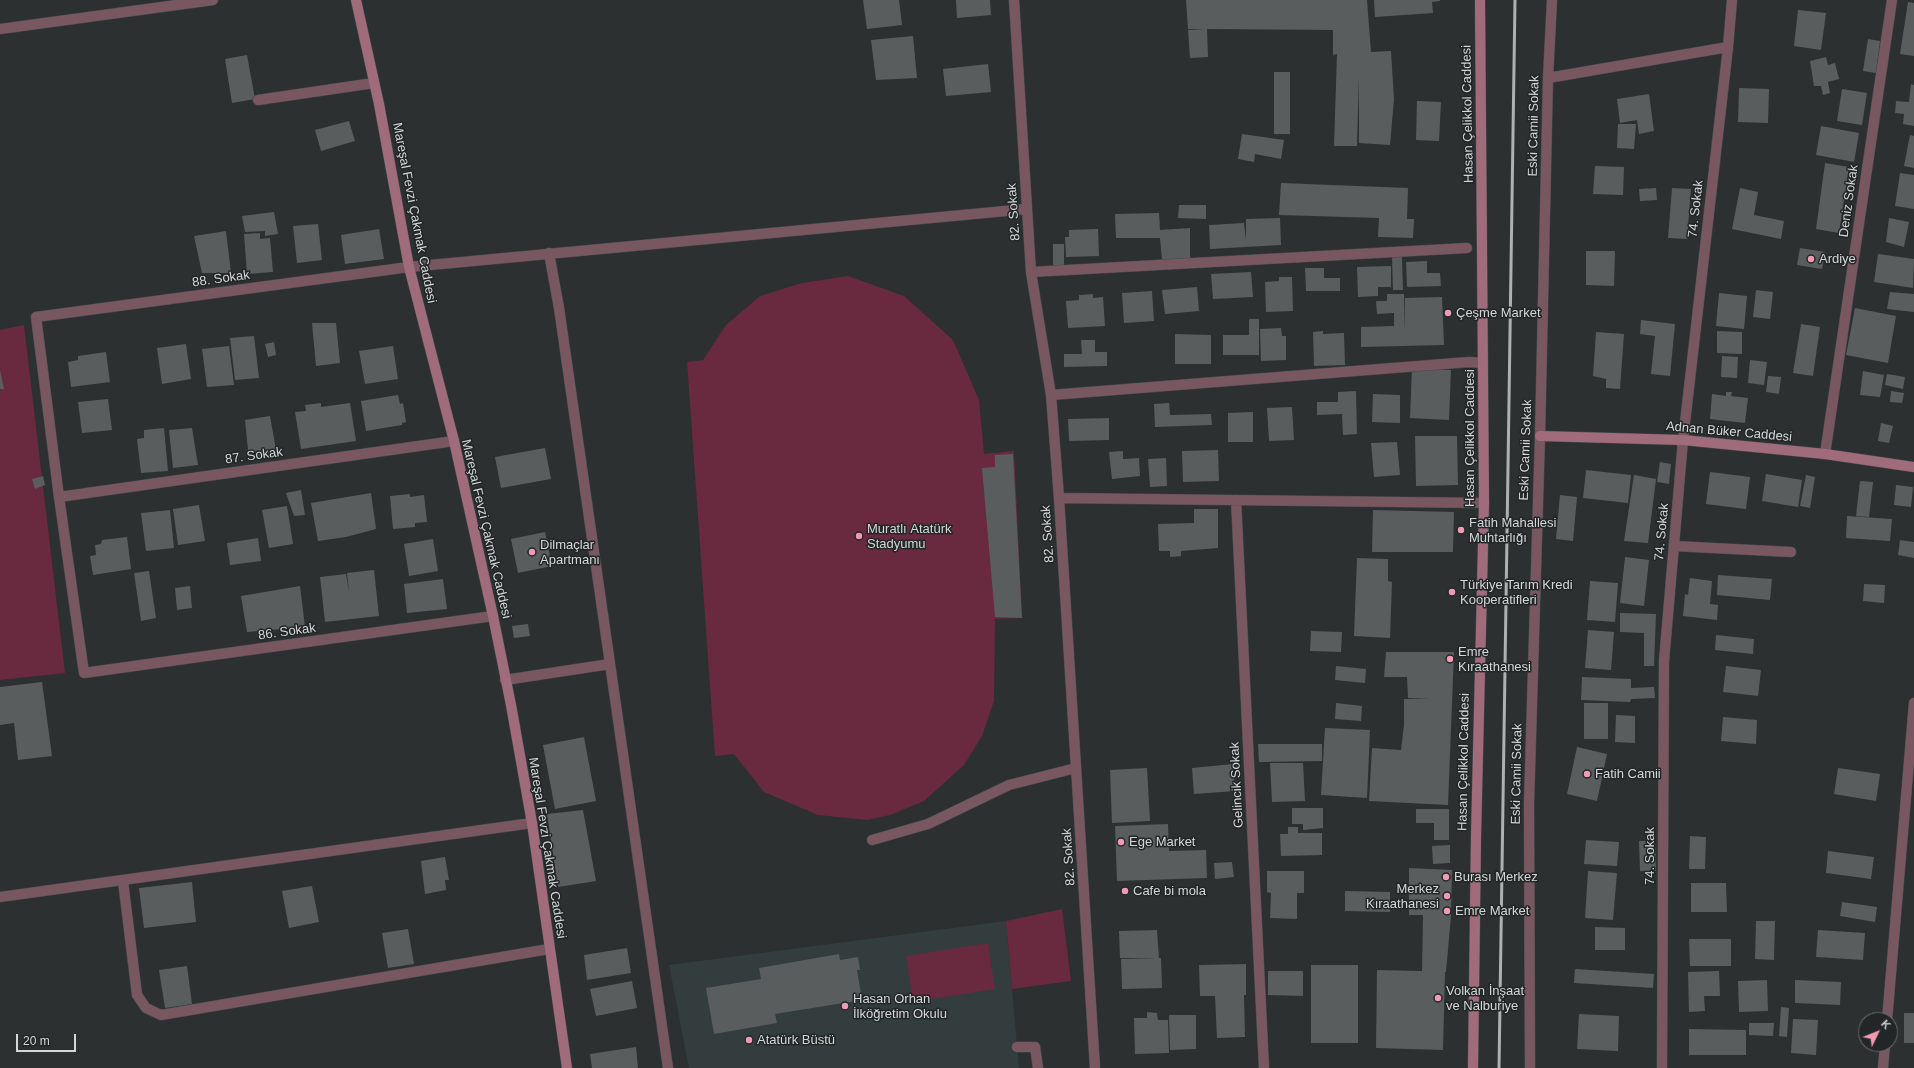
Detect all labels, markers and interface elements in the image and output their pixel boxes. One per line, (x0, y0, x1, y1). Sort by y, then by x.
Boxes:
street label: Hasan Çelikkol Caddesi (1459, 45, 1477, 183)
street label: Eski Camii Sokak (1525, 75, 1543, 177)
street label: Mareşal Fevzi Çakmak Caddesi (389, 121, 439, 305)
street label: Deniz Sokak (1836, 164, 1862, 238)
street label: 74. Sokak (1685, 179, 1707, 239)
street label: 82. Sokak (1004, 183, 1024, 241)
place label: Ardiye (1819, 251, 1856, 267)
marker: Ardiye (1806, 254, 1816, 264)
street label: 88. Sokak (191, 267, 251, 291)
place label: Çeşme Market (1456, 305, 1541, 321)
marker: Çeşme Market (1443, 308, 1453, 318)
street label: Hasan Çelikkol Caddesi (1462, 369, 1478, 507)
street label: Eski Camii Sokak (1516, 399, 1536, 501)
street label: Adnan Büker Caddesi (1665, 419, 1793, 445)
street label: Mareşal Fevzi Çakmak Caddesi (458, 438, 514, 620)
street label: 87. Sokak (224, 444, 284, 468)
street label: 74. Sokak (1652, 503, 1672, 561)
street label: 82. Sokak (1038, 505, 1058, 563)
place label: Fatih Mahallesi Muhtarlığı (1469, 515, 1556, 546)
place label: Muratlı Atatürk Stadyumu (867, 521, 952, 552)
marker: Fatih Mahallesi Muhtarlığı (1456, 525, 1466, 535)
marker: Muratlı Atatürk Stadyumu (854, 531, 864, 541)
place label: Dilmaçlar Apartmanı (540, 537, 600, 568)
marker: Dilmaçlar Apartmanı (527, 547, 537, 557)
place label: Türkiye Tarım Kredi Kooperatifleri (1460, 577, 1573, 608)
marker: Türkiye Tarım Kredi Kooperatifleri (1447, 587, 1457, 597)
street label: 86. Sokak (257, 620, 317, 644)
place label: Emre Kıraathanesi (1458, 644, 1531, 675)
marker: Emre Kıraathanesi (1445, 654, 1455, 664)
street label: Hasan Çelikkol Caddesi (1455, 693, 1473, 831)
street label: Eski Camii Sokak (1508, 723, 1526, 825)
street label: Gelincik Sokak (1227, 742, 1247, 828)
street label: Mareşal Fevzi Çakmak Caddesi (525, 756, 569, 940)
place label: Fatih Camii (1595, 766, 1661, 782)
marker: Fatih Camii (1582, 769, 1592, 779)
street label: 74. Sokak (1642, 827, 1658, 885)
street label: 82. Sokak (1059, 828, 1079, 886)
place label: Ege Market (1129, 834, 1195, 850)
marker: Ege Market (1116, 837, 1126, 847)
place label: Burası Merkez (1454, 869, 1538, 885)
marker: Burası Merkez (1441, 872, 1451, 882)
place label: Merkez Kıraathanesi (1366, 881, 1439, 912)
place label: Cafe bi mola (1133, 883, 1206, 899)
marker: Cafe bi mola (1120, 886, 1130, 896)
marker: Merkez Kıraathanesi (1442, 891, 1452, 901)
place label: Emre Market (1455, 903, 1529, 919)
marker: Emre Market (1442, 906, 1452, 916)
place label: Volkan İnşaat ve Nalburiye (1446, 983, 1524, 1014)
place label: Hasan Orhan İlköğretim Okulu (853, 991, 947, 1022)
marker: Volkan İnşaat ve Nalburiye (1433, 993, 1443, 1003)
marker: Hasan Orhan İlköğretim Okulu (840, 1001, 850, 1011)
north arrow (1858, 1012, 1898, 1052)
text: K (1879, 1017, 1893, 1031)
scale bar (18, 1026, 78, 1052)
place label: Atatürk Büstü (757, 1032, 835, 1048)
text: 20 m (23, 1034, 50, 1048)
marker: Atatürk Büstü (744, 1035, 754, 1045)

